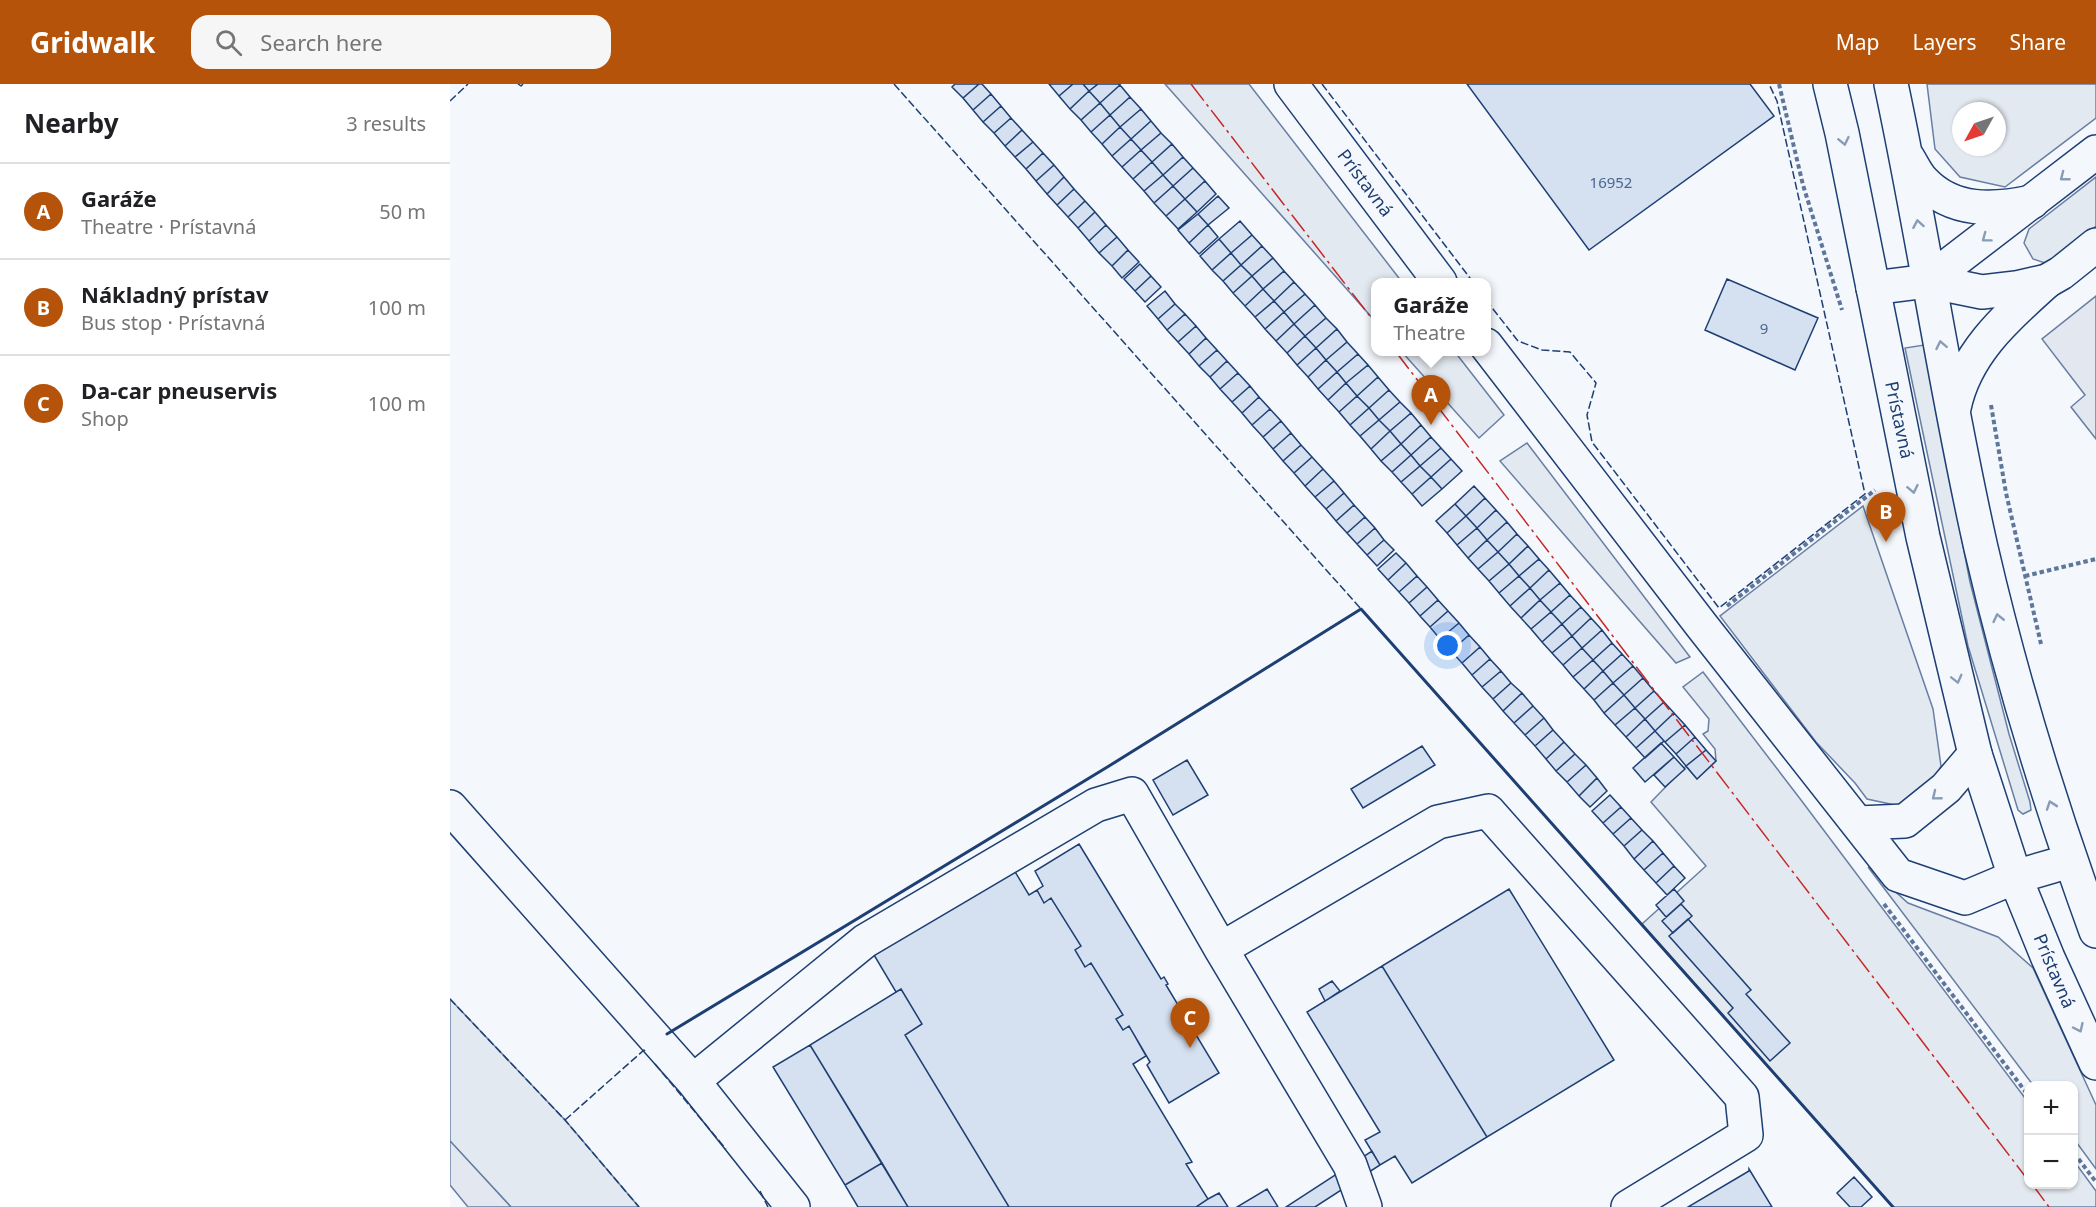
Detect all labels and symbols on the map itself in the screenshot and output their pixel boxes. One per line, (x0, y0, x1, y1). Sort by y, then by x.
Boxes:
north arrow (1952, 102, 2006, 156)
one-way arrow (1837, 136, 1850, 146)
street label: Prístavná (1333, 144, 1399, 221)
one-way arrow (2060, 170, 2071, 181)
house number: 16952 (1590, 172, 1632, 192)
one-way arrow (1912, 219, 1925, 229)
one-way arrow (1982, 230, 1993, 241)
house number: 9 (1760, 318, 1768, 338)
one-way arrow (1935, 340, 1948, 350)
pin: A (1412, 376, 1450, 425)
street label: Prístavná (1880, 379, 1920, 461)
one-way arrow (1906, 484, 1919, 494)
pin: B (1866, 492, 1906, 542)
one-way arrow (1992, 613, 2005, 623)
your location (1433, 631, 1462, 660)
one-way arrow (1950, 674, 1963, 684)
one-way arrow (1931, 789, 1942, 800)
one-way arrow (2046, 800, 2059, 811)
street label: Prístavná (2029, 930, 2081, 1011)
pin: C (1170, 998, 1210, 1048)
one-way arrow (2072, 1021, 2084, 1032)

